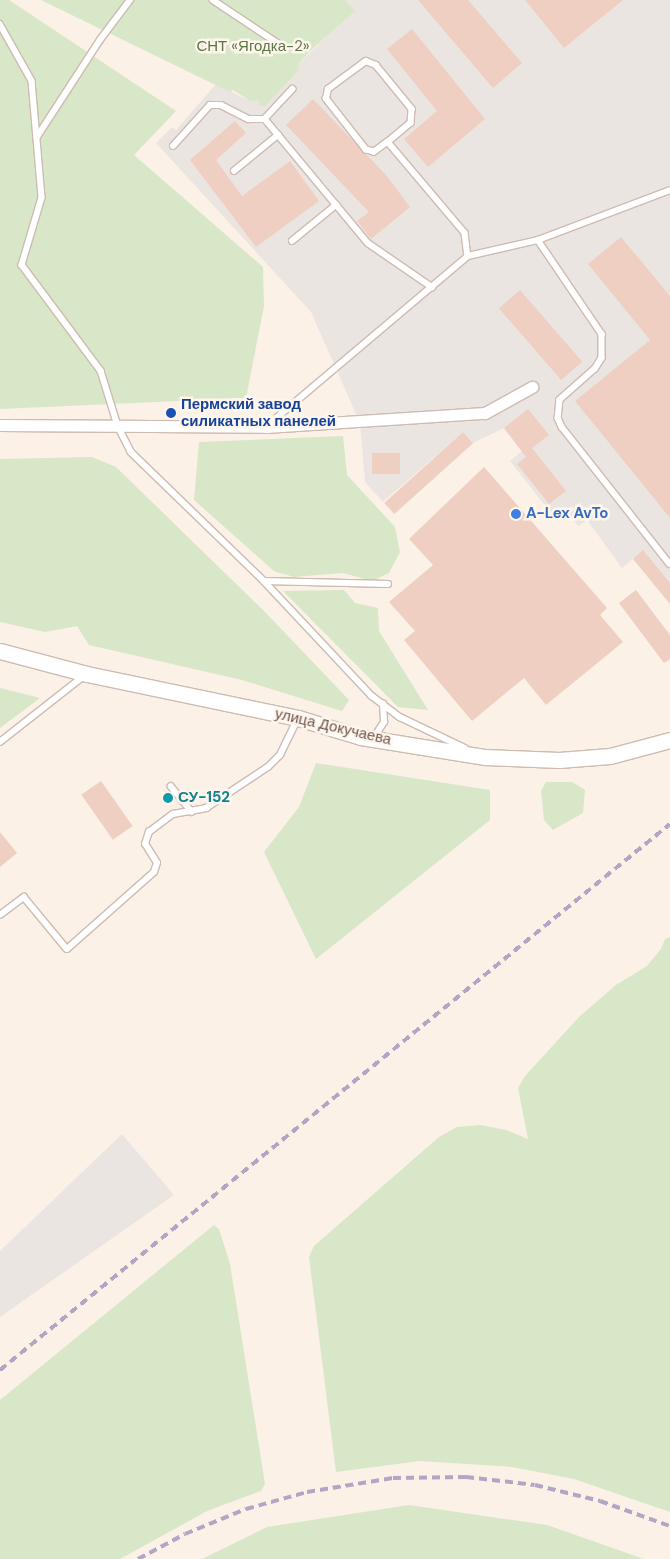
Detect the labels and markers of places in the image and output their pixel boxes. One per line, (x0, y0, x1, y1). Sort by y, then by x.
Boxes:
place label: Пермский завод силикатных панелей (181, 395, 336, 430)
marker: Пермский завод силикатных панелей (165, 407, 177, 419)
place label: A-Lex AvTo (526, 505, 608, 523)
marker: A-Lex AvTo (510, 508, 522, 520)
place label: СУ-152 (178, 789, 230, 807)
marker: СУ-152 (162, 792, 174, 804)

